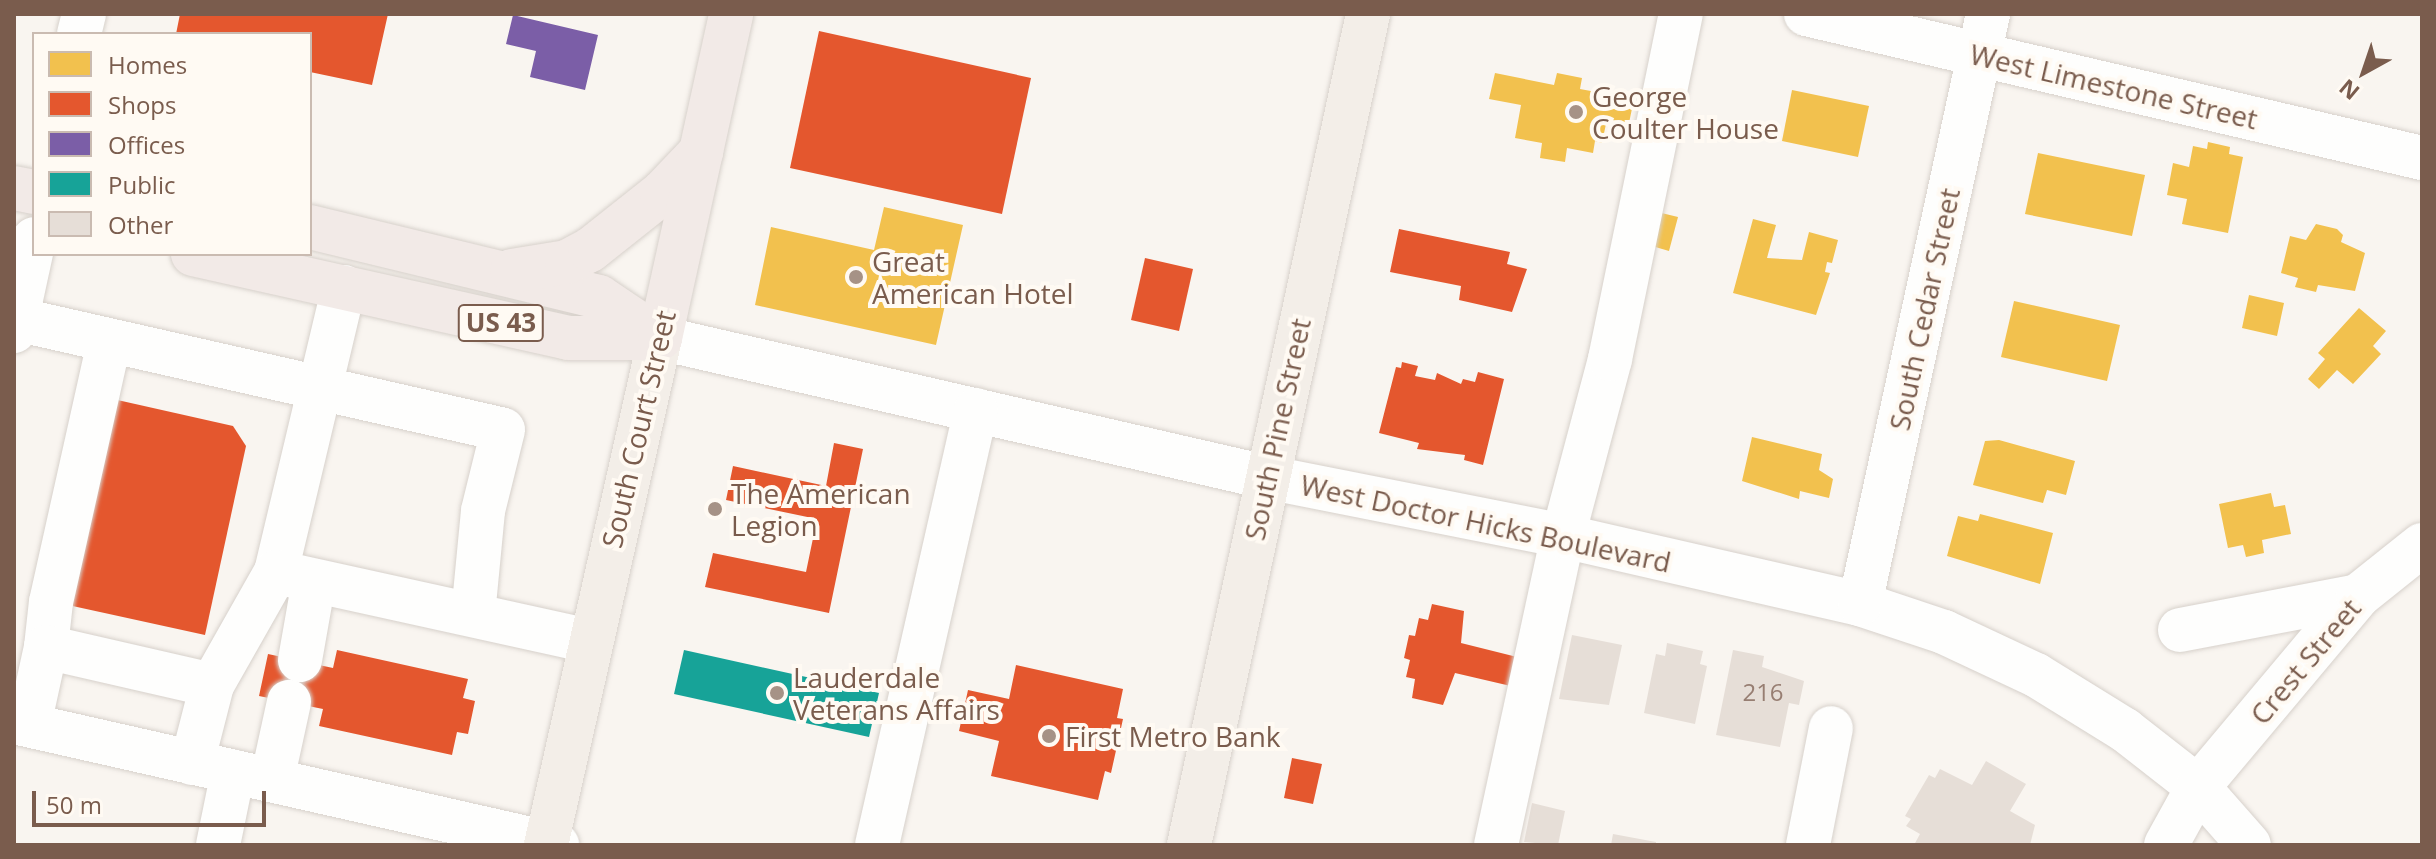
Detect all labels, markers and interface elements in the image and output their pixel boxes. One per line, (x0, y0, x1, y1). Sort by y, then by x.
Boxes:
legend (32, 32, 312, 256)
north arrow (2324, 32, 2404, 112)
street label: West Limestone Street (1967, 37, 2261, 135)
text: Homes (108, 48, 187, 81)
text: N (2332, 73, 2365, 108)
place label: George Coulter House (1592, 79, 1779, 145)
text: Shops (108, 88, 176, 121)
marker: George Coulter House (1567, 103, 1585, 121)
text: Offices (108, 128, 185, 161)
text: Public (108, 168, 175, 201)
street label: South Cedar Street (1882, 185, 1966, 433)
text: Other (108, 208, 173, 241)
place label: Great American Hotel (872, 244, 1074, 310)
marker: Great American Hotel (847, 268, 865, 286)
road number: US 43 (457, 301, 545, 345)
street label: South Court Street (594, 307, 682, 551)
street label: South Pine Street (1237, 315, 1317, 543)
street label: West Doctor Hicks Boulevard (1298, 467, 1674, 579)
place label: The American Legion (731, 476, 911, 542)
marker: The American Legion (706, 500, 724, 518)
street label: Crest Street (2243, 591, 2367, 731)
place label: Lauderdale Veterans Affairs (793, 660, 1000, 726)
house number: 216 (1742, 678, 1784, 706)
marker: Lauderdale Veterans Affairs (768, 684, 786, 702)
place label: First Metro Bank (1065, 719, 1281, 753)
marker: First Metro Bank (1040, 727, 1058, 745)
scale bar (36, 775, 270, 825)
text: 50 m (46, 788, 102, 821)

